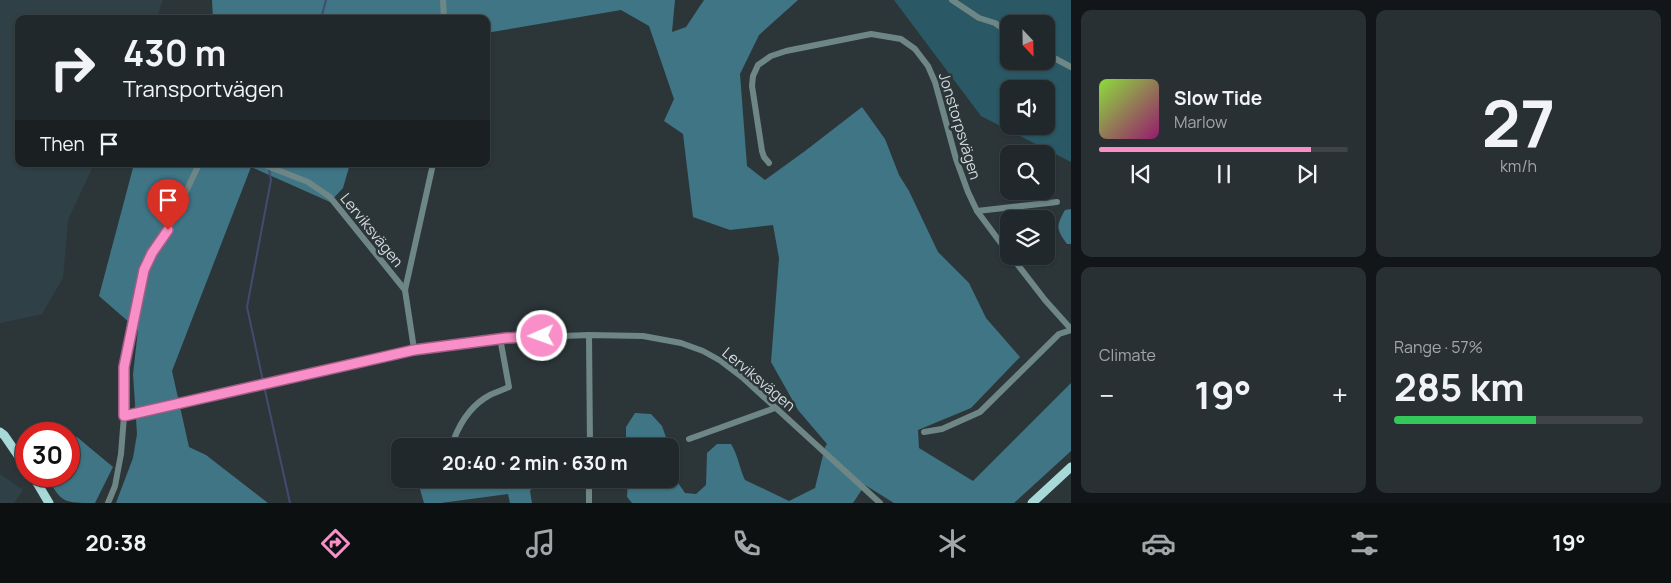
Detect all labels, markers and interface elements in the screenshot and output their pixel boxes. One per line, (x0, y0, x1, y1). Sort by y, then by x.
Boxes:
north arrow (1000, 15, 1055, 70)
map controls (1000, 15, 1055, 265)
text: 430 m (123, 29, 226, 77)
icon: right (40, 35, 105, 100)
street label: Jonstorpsvägen (934, 70, 986, 182)
text: Transportvägen (123, 74, 284, 104)
text: 27 (1482, 78, 1555, 167)
button: sound (1000, 80, 1055, 135)
text: Slow Tide (1174, 85, 1262, 111)
text: Marlow (1174, 111, 1227, 133)
icon: arrive (95, 130, 123, 158)
text: Then (40, 131, 85, 157)
button: search (1000, 145, 1055, 200)
text: km/h (1500, 155, 1537, 177)
icon: previous (1127, 160, 1155, 188)
icon: pause (1210, 160, 1238, 188)
icon: next (1293, 160, 1321, 188)
pin (147, 179, 189, 230)
icon: arrive (154, 186, 182, 214)
street label: Lerviksvägen (336, 189, 408, 272)
button: layers (1000, 210, 1055, 265)
position arrow (515, 309, 567, 361)
text: Range · 57% (1394, 336, 1483, 358)
street label: Lerviksvägen (718, 342, 800, 416)
text: Climate (1099, 344, 1156, 366)
text: 285 km (1394, 360, 1524, 412)
text: 19° (1194, 368, 1252, 420)
text: − (1099, 376, 1114, 414)
text: + (1332, 376, 1348, 414)
speed limit sign: 30 (15, 422, 80, 487)
text: 20:40 · 2 min · 630 m (442, 450, 628, 476)
icon: directions (318, 526, 353, 561)
icon: music (523, 526, 558, 561)
icon: phone (729, 526, 764, 561)
icon: climate (935, 526, 970, 561)
icon: car (1141, 526, 1176, 561)
icon: filters (1347, 526, 1382, 561)
text: 20:38 (85, 528, 147, 558)
text: 19° (1552, 528, 1586, 558)

